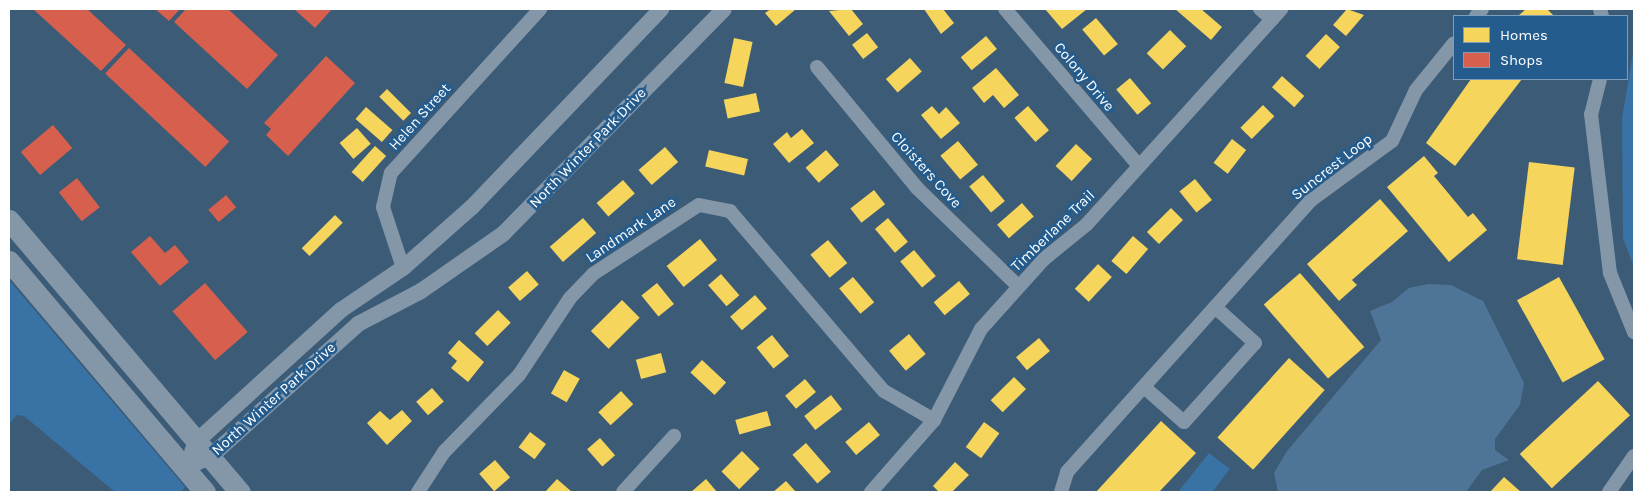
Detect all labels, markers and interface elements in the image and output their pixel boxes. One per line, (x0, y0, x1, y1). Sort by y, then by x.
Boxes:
legend (1453, 15, 1628, 80)
text: Homes (1500, 26, 1548, 44)
street label: Colony Drive (1050, 39, 1118, 115)
text: Shops (1500, 51, 1543, 69)
street label: Helen Street (385, 80, 455, 154)
street label: North Winter Park Drive (526, 84, 650, 212)
street label: Cloisters Cove (887, 128, 965, 212)
street label: Suncrest Loop (1288, 130, 1376, 204)
street label: Timberlane Trail (1007, 186, 1099, 276)
street label: Landmark Lane (582, 193, 680, 267)
street label: North Winter Park Drive (208, 339, 340, 459)

